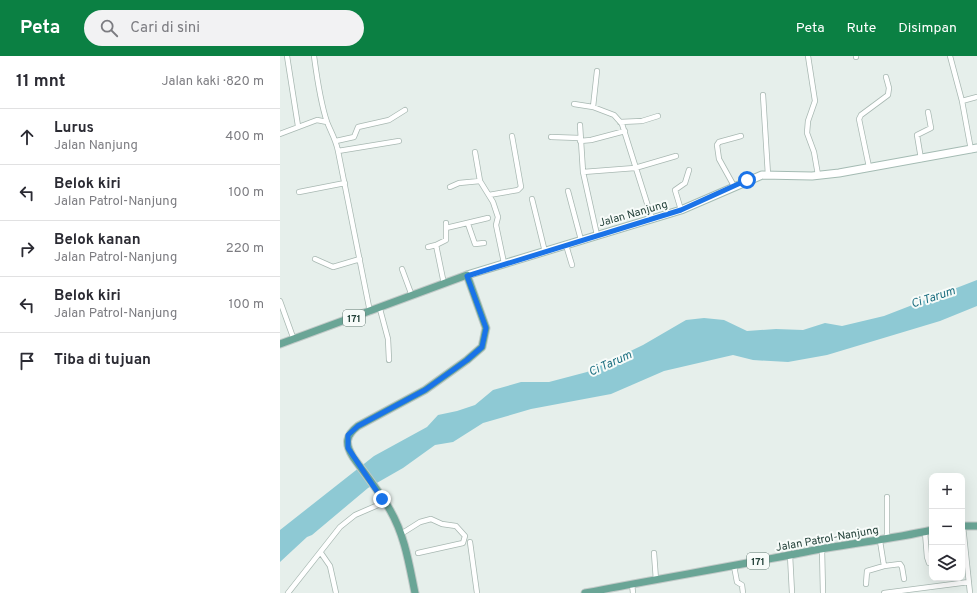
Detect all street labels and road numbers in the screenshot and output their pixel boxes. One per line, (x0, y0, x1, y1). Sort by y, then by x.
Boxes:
street label: Jalan Nanjung (597, 197, 669, 230)
road number: 171 (343, 310, 365, 326)
street label: Jalan Patrol-Nanjung (775, 523, 880, 555)
road number: 171 (747, 553, 769, 569)

